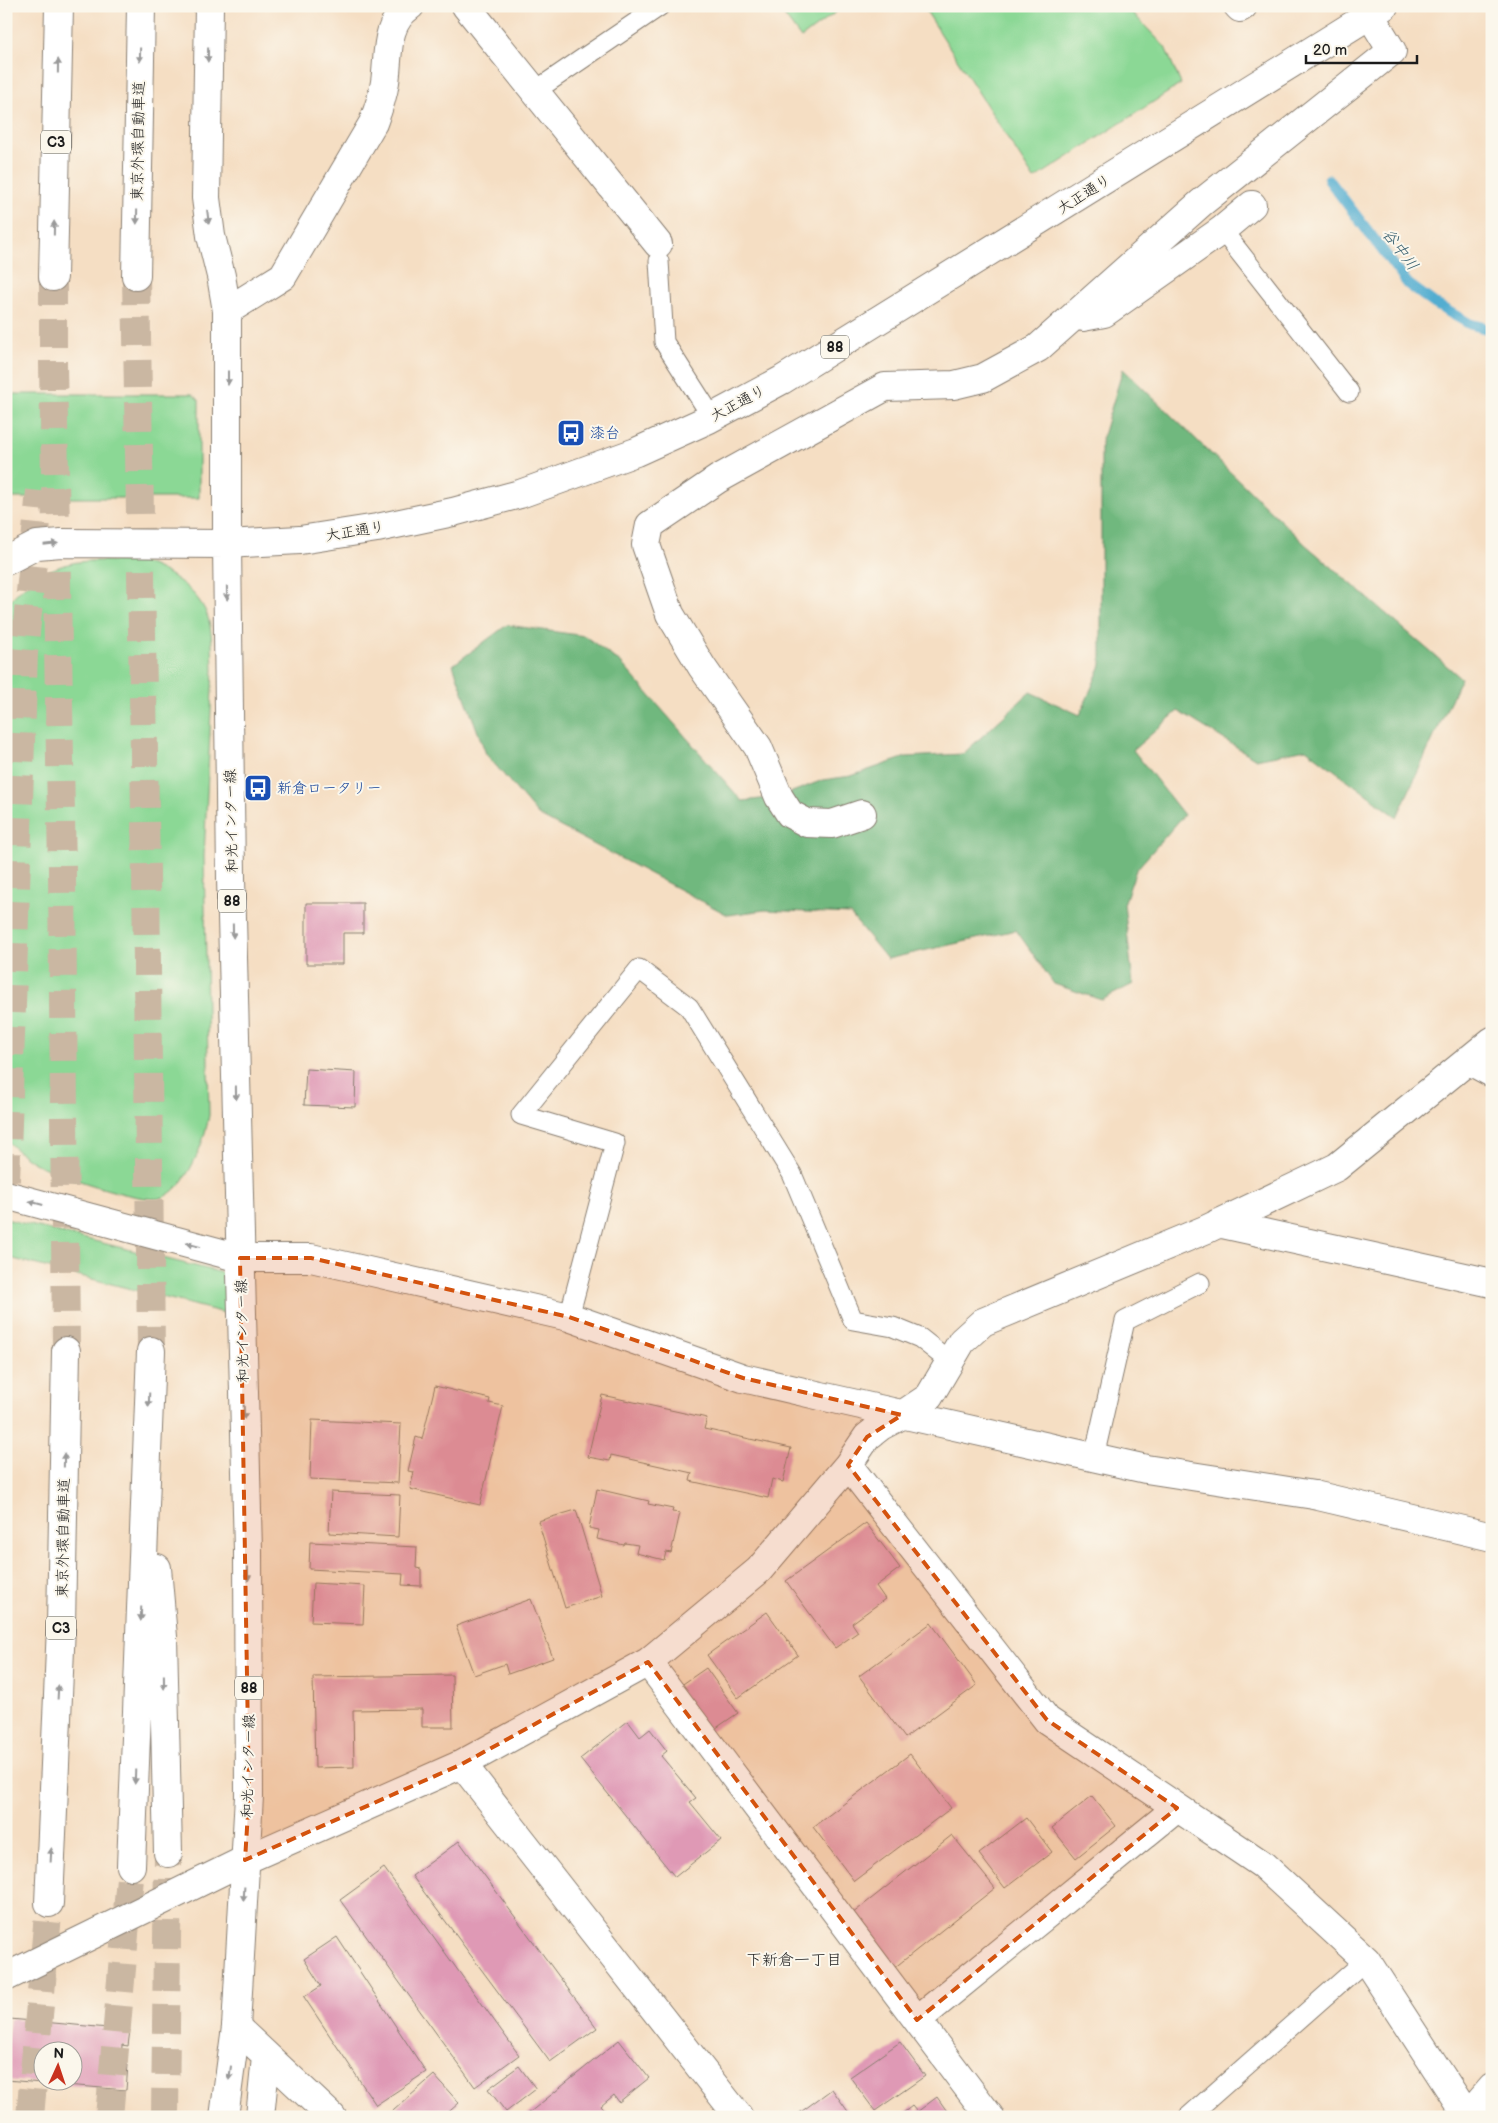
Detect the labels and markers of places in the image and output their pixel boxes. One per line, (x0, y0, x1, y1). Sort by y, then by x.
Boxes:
bus stop icon: 漆台 (556, 418, 586, 448)
place label: 漆台 (590, 424, 620, 443)
bus stop icon: 新倉ロータリー (243, 773, 273, 803)
place label: 新倉ロータリー (277, 779, 382, 798)

